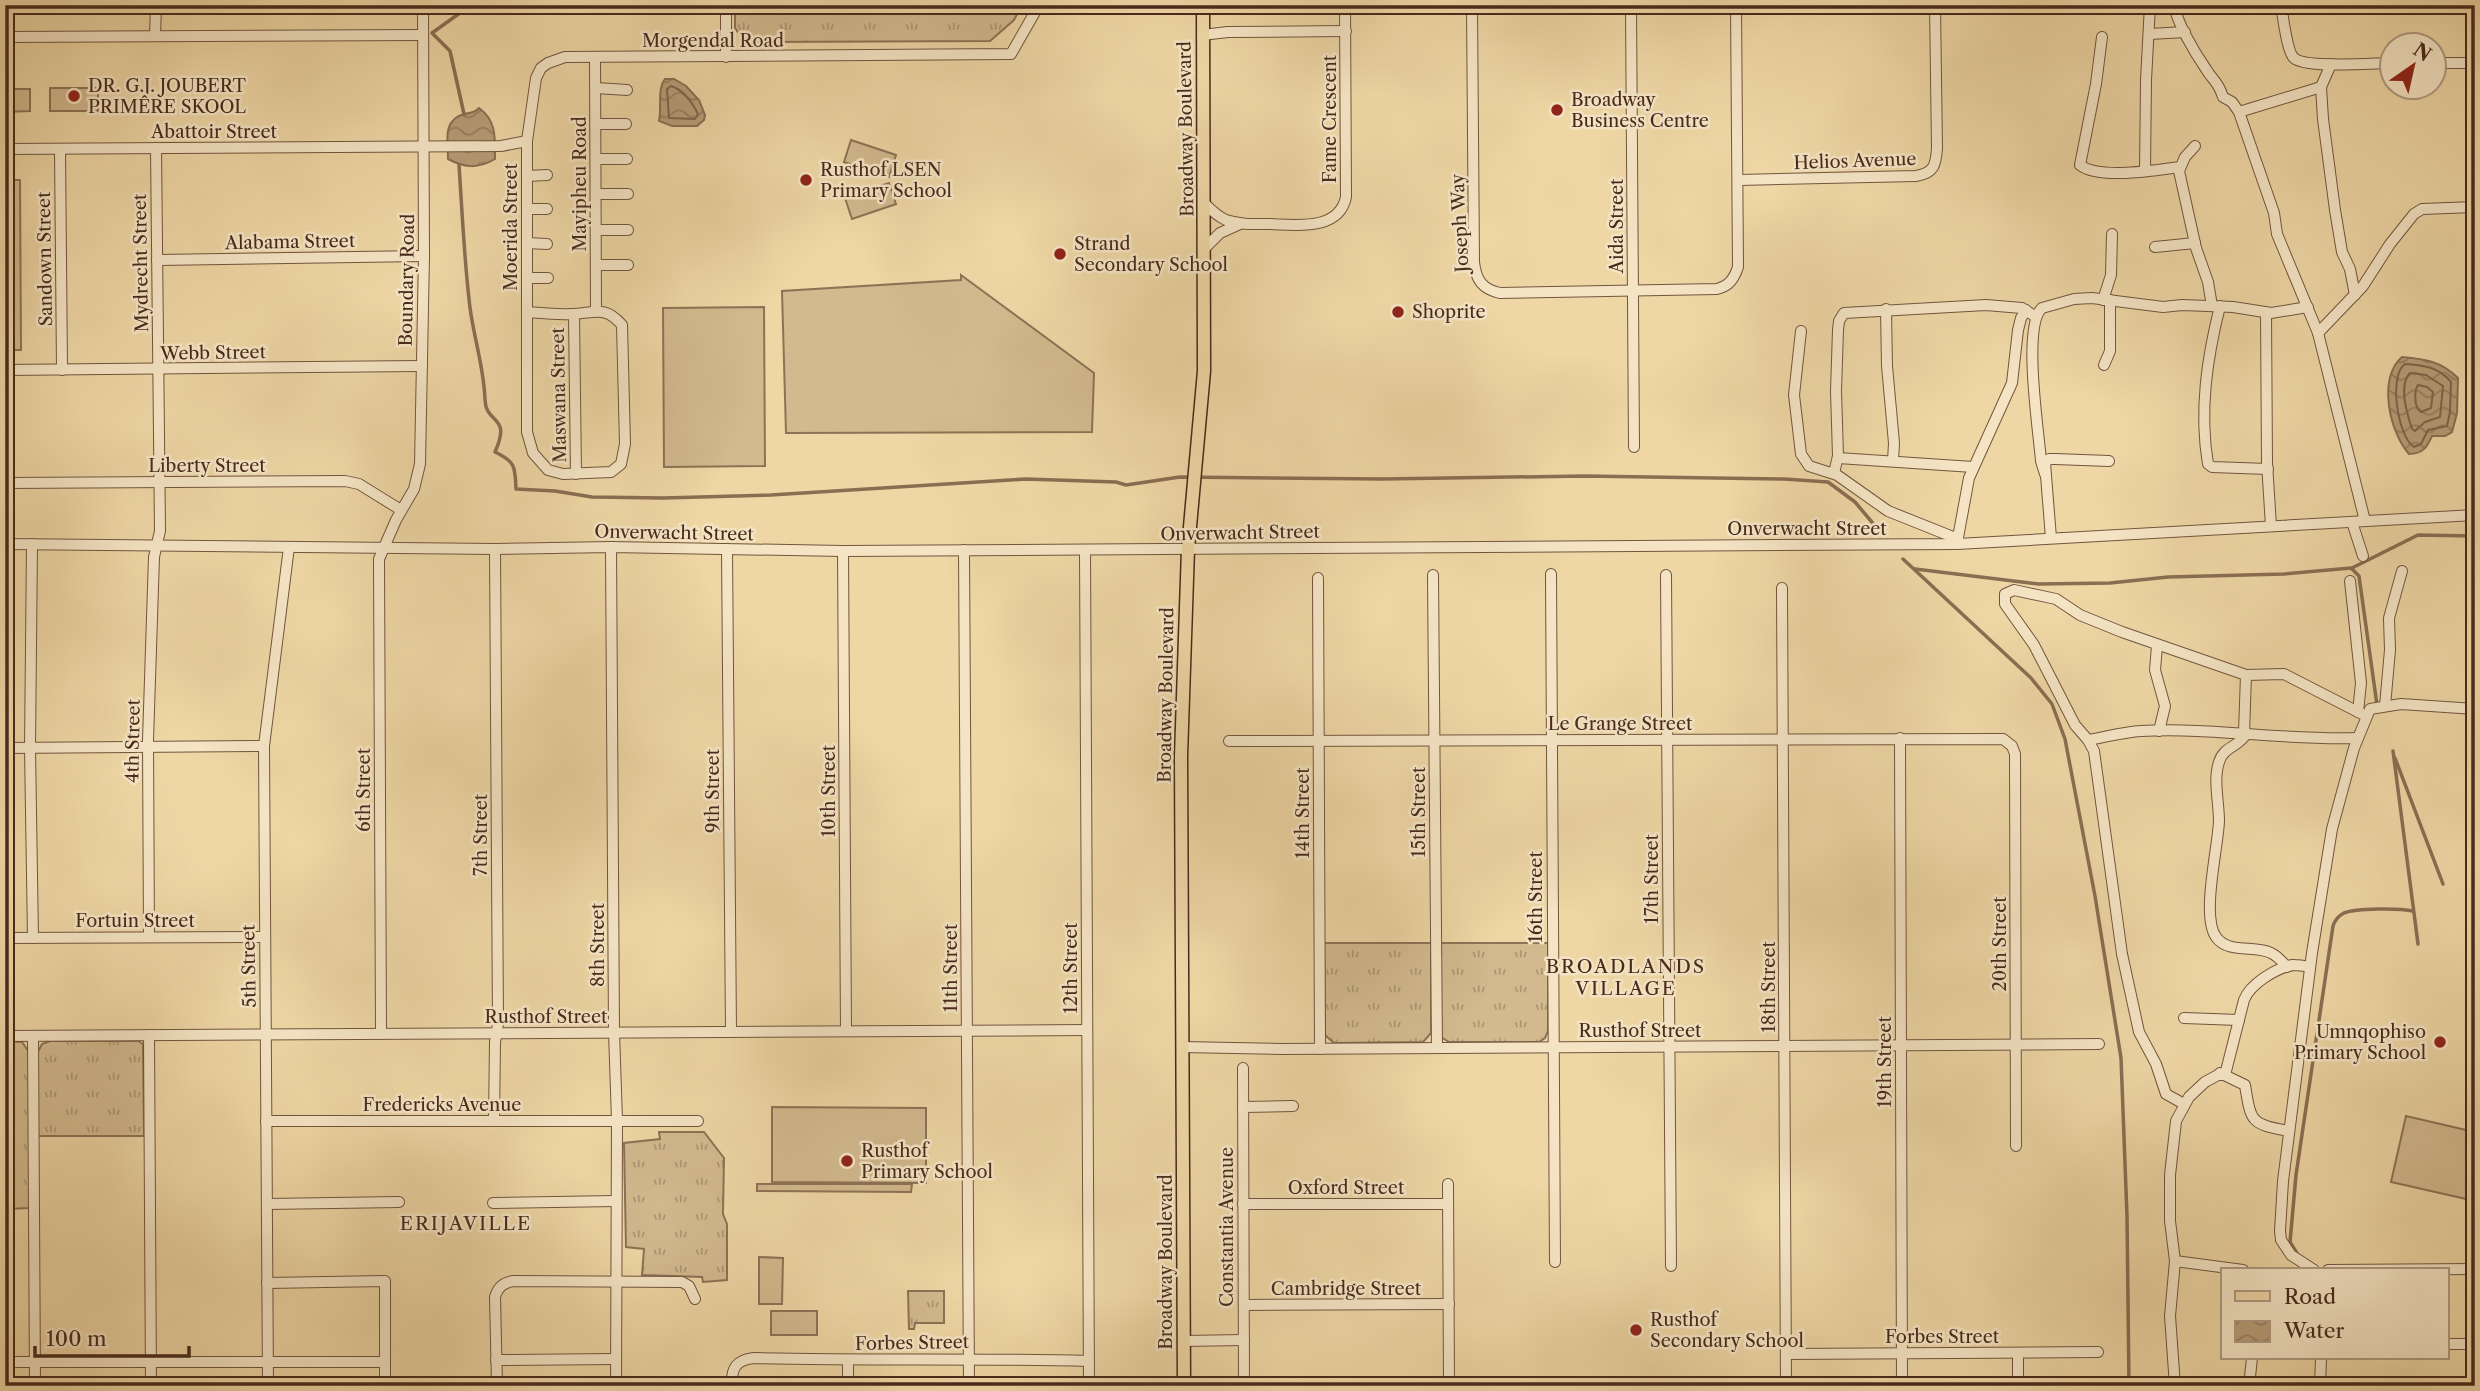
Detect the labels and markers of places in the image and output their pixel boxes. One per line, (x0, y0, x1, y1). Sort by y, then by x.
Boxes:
place label: DR. G.J. JOUBERT PRIMÊRE SKOOL (88, 75, 247, 118)
marker: DR. G.J. JOUBERT PRIMÊRE SKOOL (66, 88, 82, 104)
place label: Broadway Business Centre (1571, 89, 1709, 132)
marker: Broadway Business Centre (1549, 102, 1565, 118)
place label: Rusthof LSEN Primary School (820, 159, 952, 202)
marker: Rusthof LSEN Primary School (798, 172, 814, 188)
place label: Strand Secondary School (1074, 233, 1228, 276)
marker: Strand Secondary School (1052, 246, 1068, 262)
place label: Shoprite (1412, 301, 1486, 323)
marker: Shoprite (1390, 304, 1406, 320)
place label: Umnqophiso Primary School (2294, 1021, 2426, 1064)
marker: Umnqophiso Primary School (2432, 1034, 2448, 1050)
place label: Rusthof Primary School (861, 1140, 993, 1183)
marker: Rusthof Primary School (839, 1153, 855, 1169)
place label: Rusthof Secondary School (1650, 1309, 1804, 1352)
marker: Rusthof Secondary School (1628, 1322, 1644, 1338)

